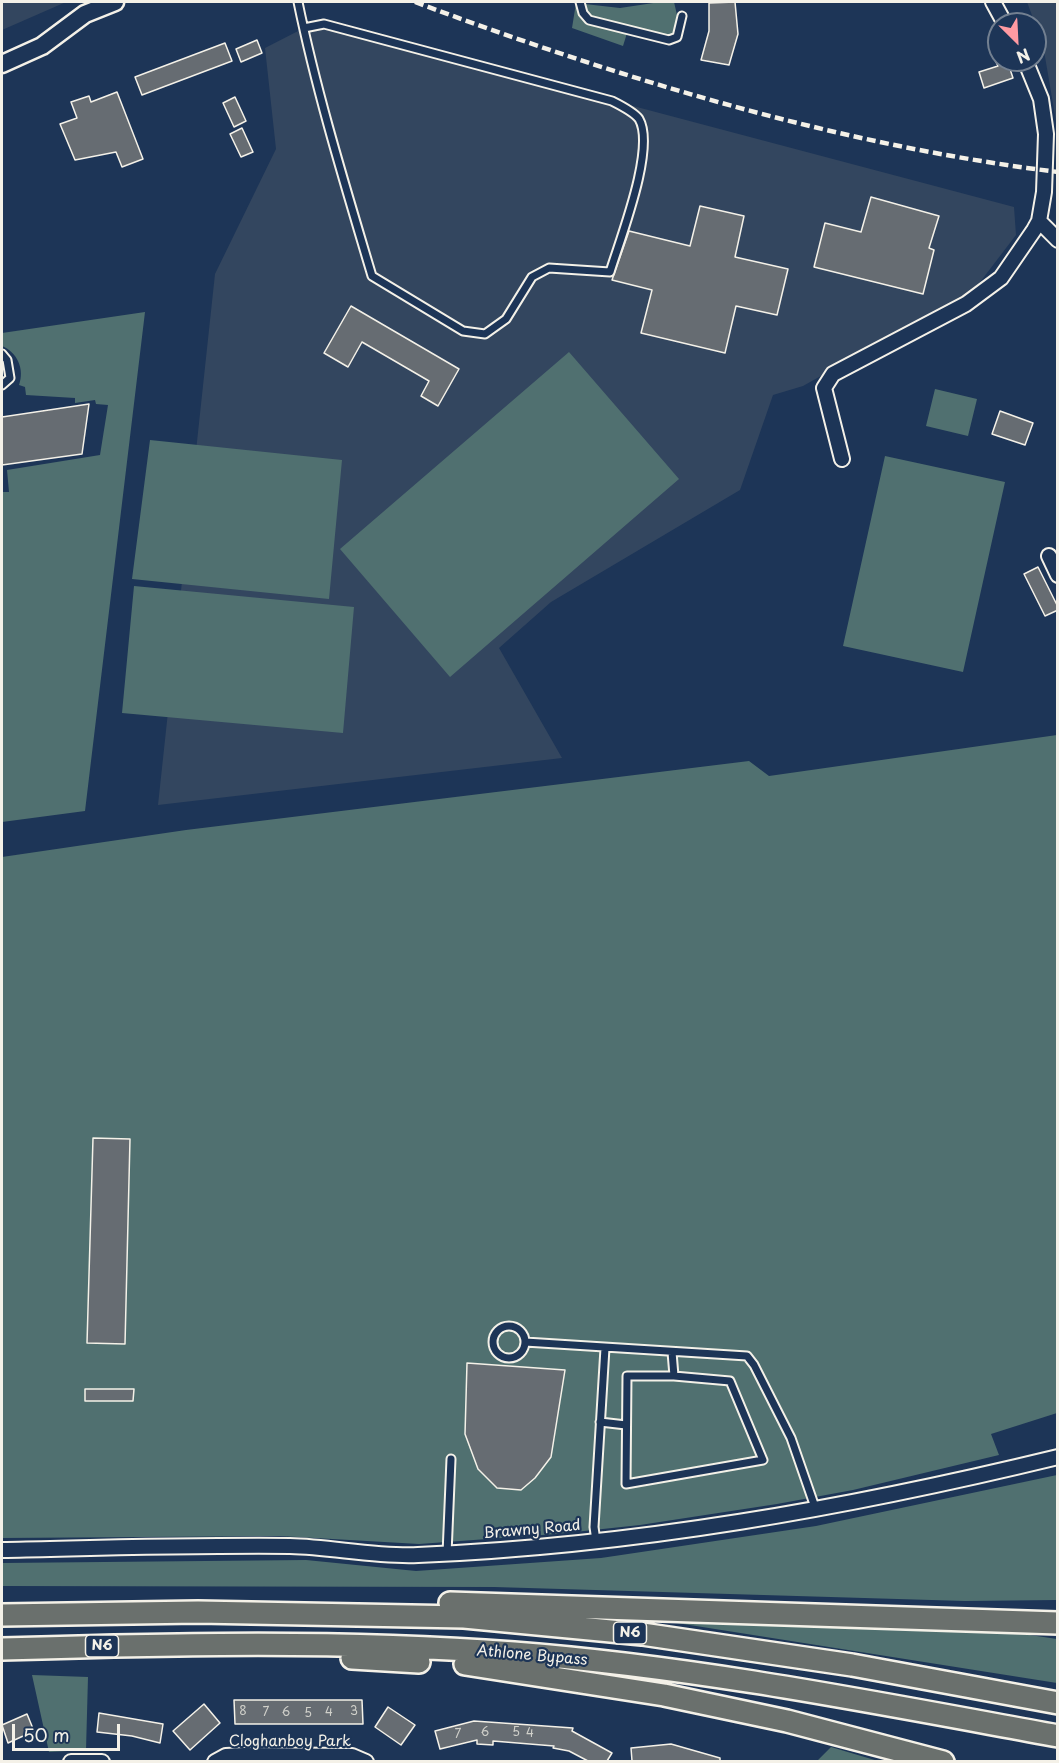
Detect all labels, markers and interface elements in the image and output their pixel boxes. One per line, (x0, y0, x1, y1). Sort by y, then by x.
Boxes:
north arrow (987, 12, 1047, 72)
text: N (1013, 43, 1034, 70)
street label: Brawny Road (483, 1517, 581, 1543)
road number: N6 (614, 1622, 646, 1644)
road number: N6 (86, 1635, 118, 1657)
street label: Athlone Bypass (476, 1642, 588, 1670)
house number: 8 (239, 1705, 247, 1719)
house number: 3 (350, 1705, 358, 1719)
house number: 7 (263, 1706, 269, 1720)
house number: 6 (282, 1706, 290, 1720)
house number: 4 (325, 1706, 333, 1720)
house number: 5 (304, 1707, 312, 1721)
scale bar (15, 1712, 123, 1750)
text: 50 m (23, 1721, 70, 1748)
house number: 6 (481, 1726, 489, 1740)
house number: 5 (512, 1726, 520, 1740)
house number: 4 (526, 1727, 534, 1741)
house number: 7 (455, 1728, 461, 1742)
street label: Cloghanboy Park (229, 1733, 351, 1751)

